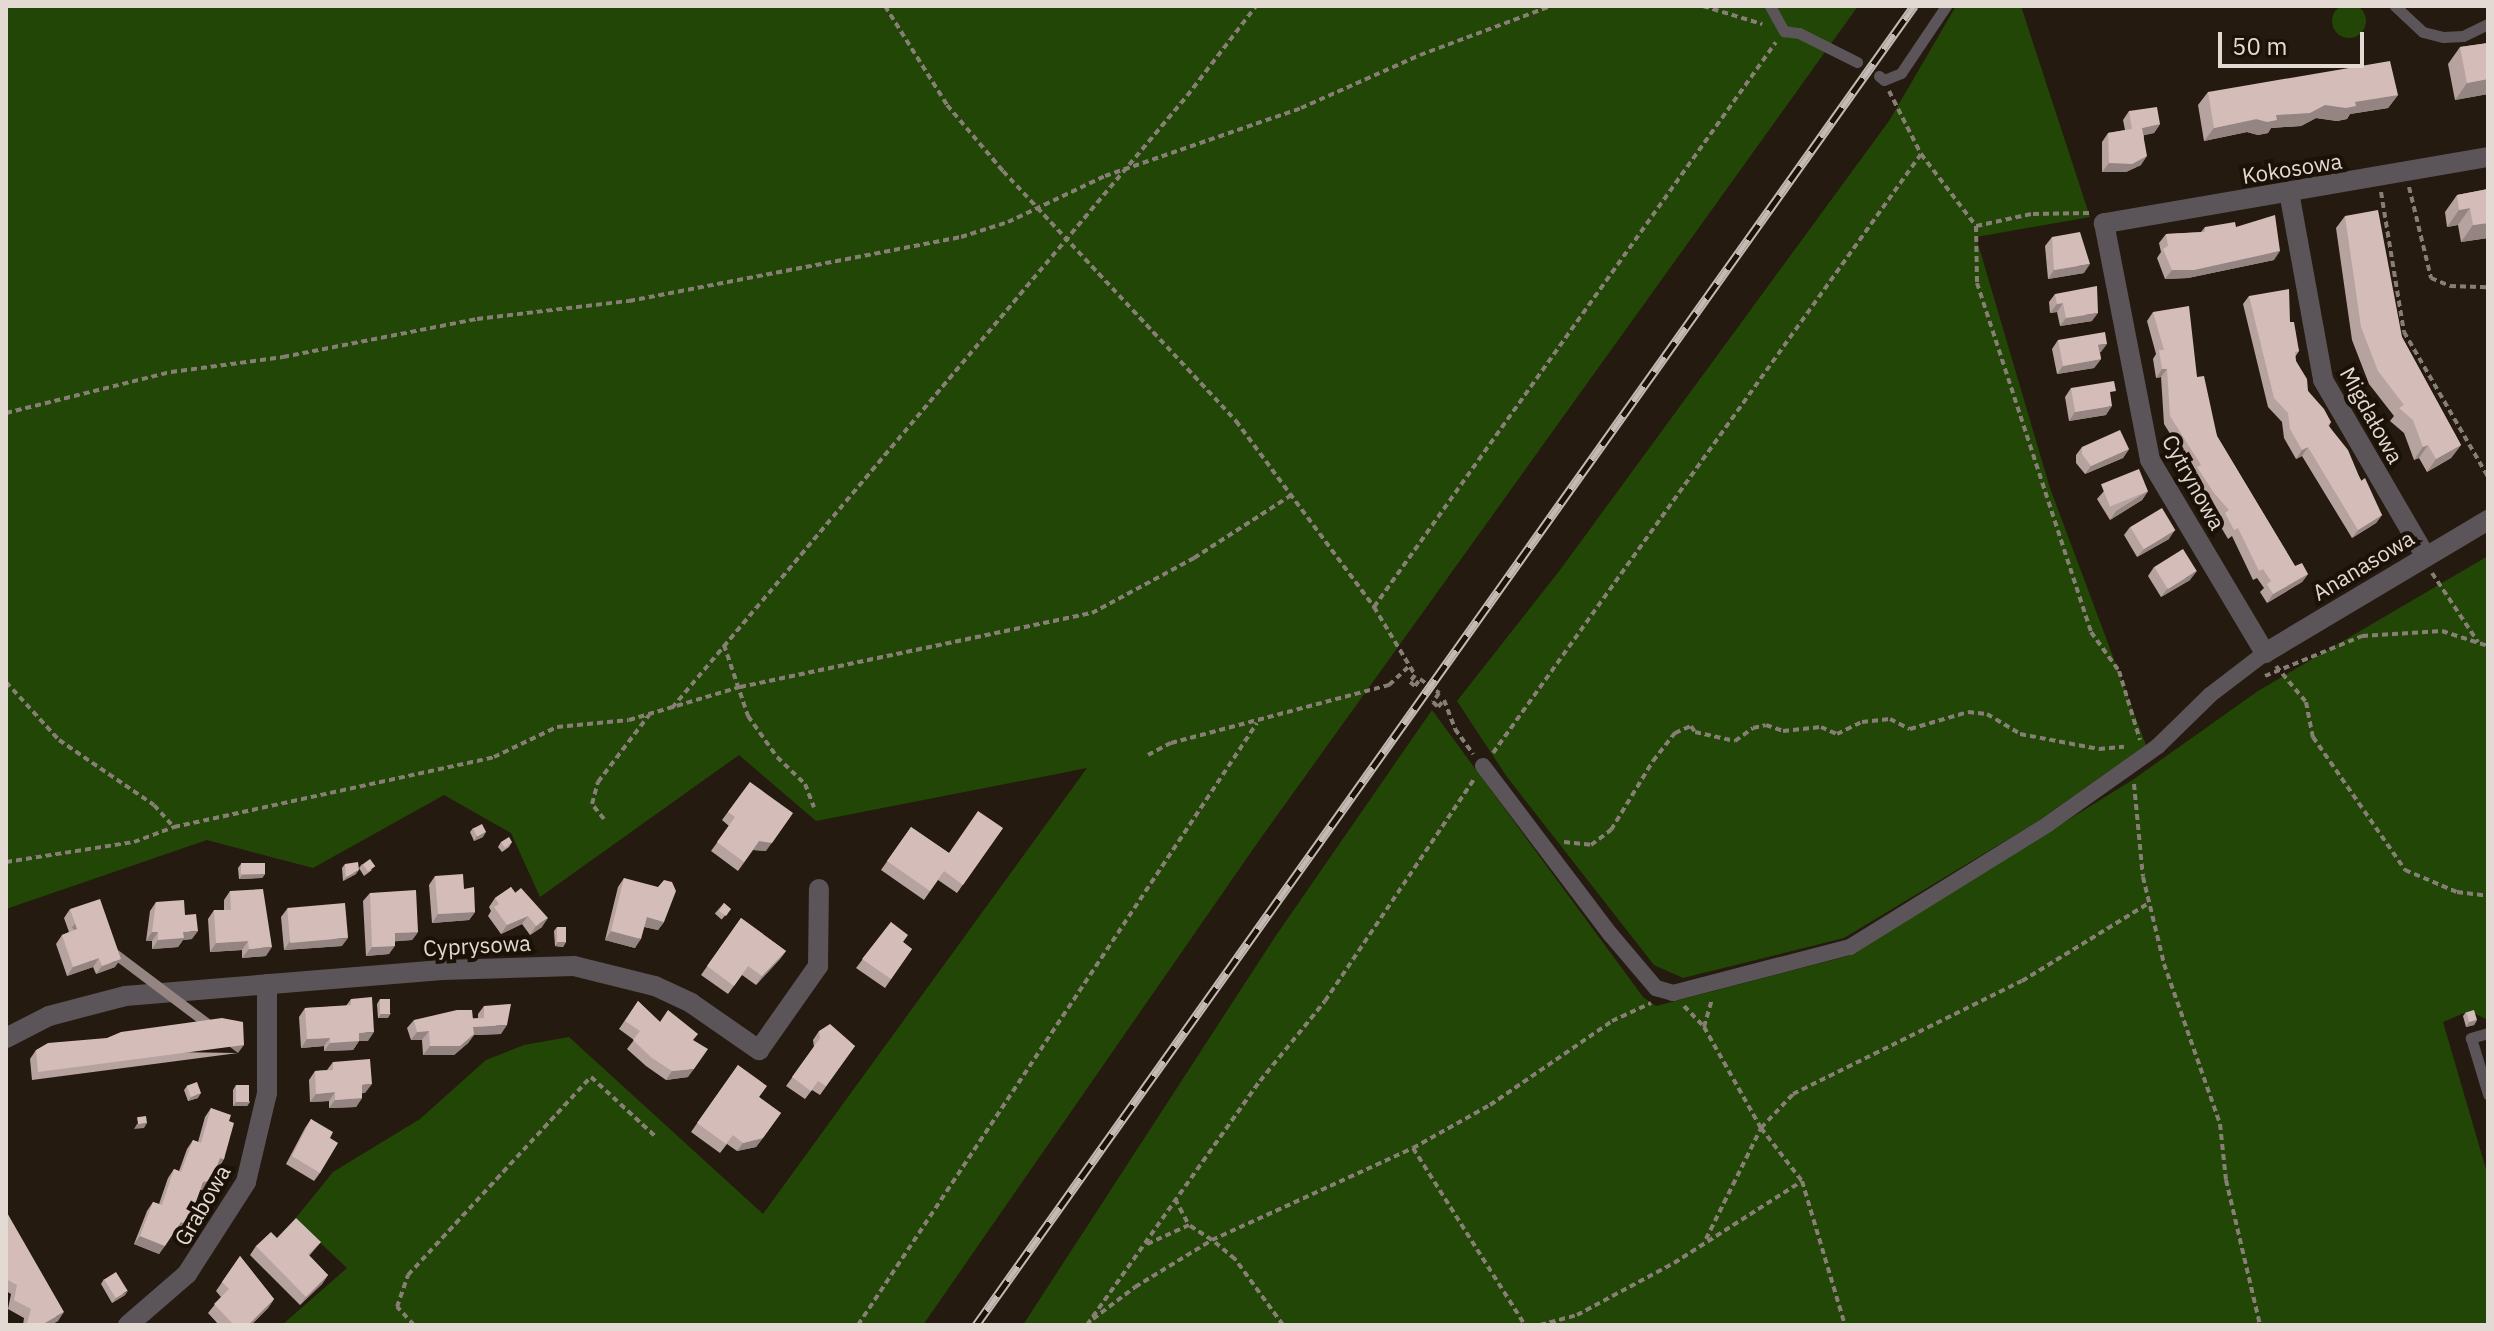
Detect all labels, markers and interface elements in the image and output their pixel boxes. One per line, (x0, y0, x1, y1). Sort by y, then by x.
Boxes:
scale bar (2222, 16, 2368, 66)
text: 50 m (2232, 30, 2287, 62)
street label: Kokosowa (2240, 147, 2344, 189)
street label: Migdałowa (2335, 362, 2409, 468)
street label: Cytrynowa (2157, 430, 2231, 534)
street label: Ananasowa (2307, 524, 2419, 606)
street label: Cyprysowa (422, 929, 532, 961)
street label: Grabowa (168, 1160, 236, 1250)

